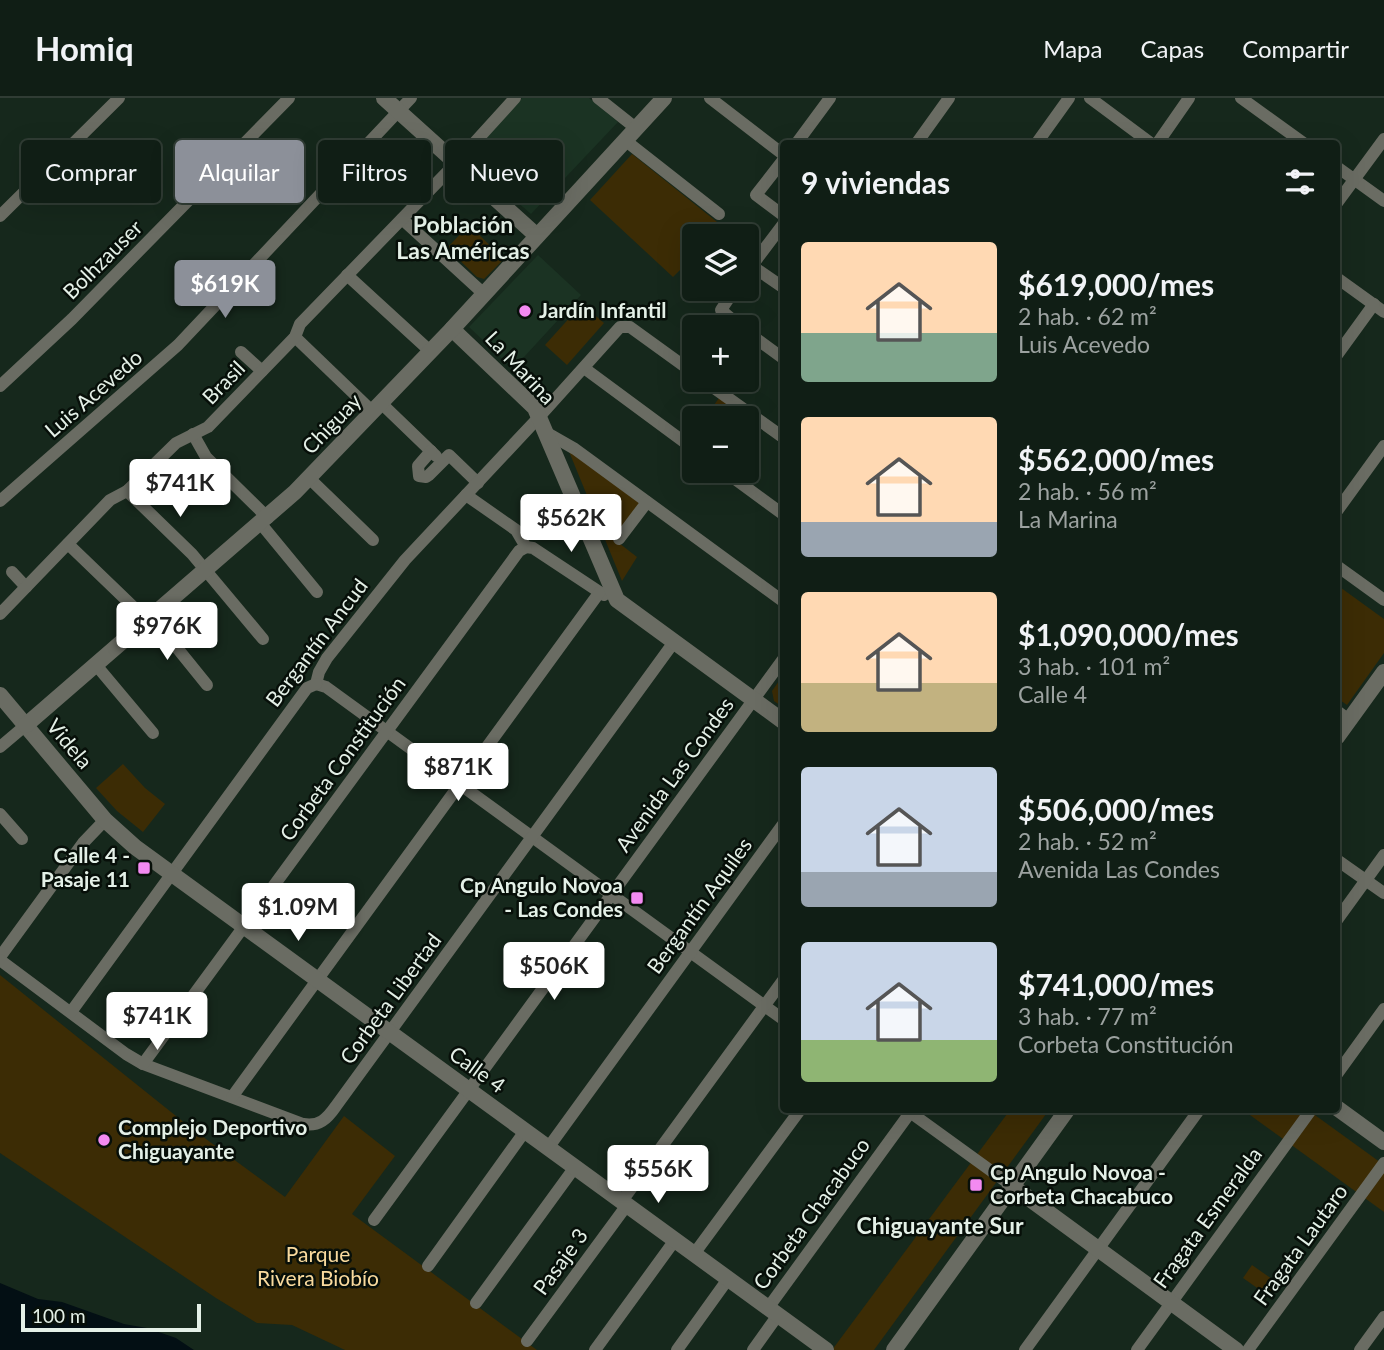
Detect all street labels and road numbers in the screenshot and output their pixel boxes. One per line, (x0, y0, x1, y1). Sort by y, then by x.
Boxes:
street label: Bolhzauser (57, 214, 147, 304)
street label: La Marina (481, 325, 561, 409)
street label: Luis Acevedo (39, 344, 147, 442)
street label: Brasil (196, 355, 249, 409)
street label: Chiguay (296, 387, 366, 458)
street label: Bergantín Ancud (260, 573, 372, 711)
street label: Corbeta Constitución (274, 671, 410, 845)
street label: Avenida Las Condes (609, 692, 738, 856)
street label: Videla (42, 713, 98, 773)
street label: Bergantín Aquiles (641, 832, 756, 978)
street label: Corbeta Libertad (334, 928, 446, 1068)
street label: Calle 4 (445, 1040, 511, 1097)
street label: Corbeta Chacabuco (747, 1132, 874, 1294)
street label: Fragata Esmeralda (1147, 1142, 1266, 1292)
street label: Fragata Lautaro (1248, 1179, 1352, 1309)
street label: Pasaje 3 (527, 1223, 592, 1299)

